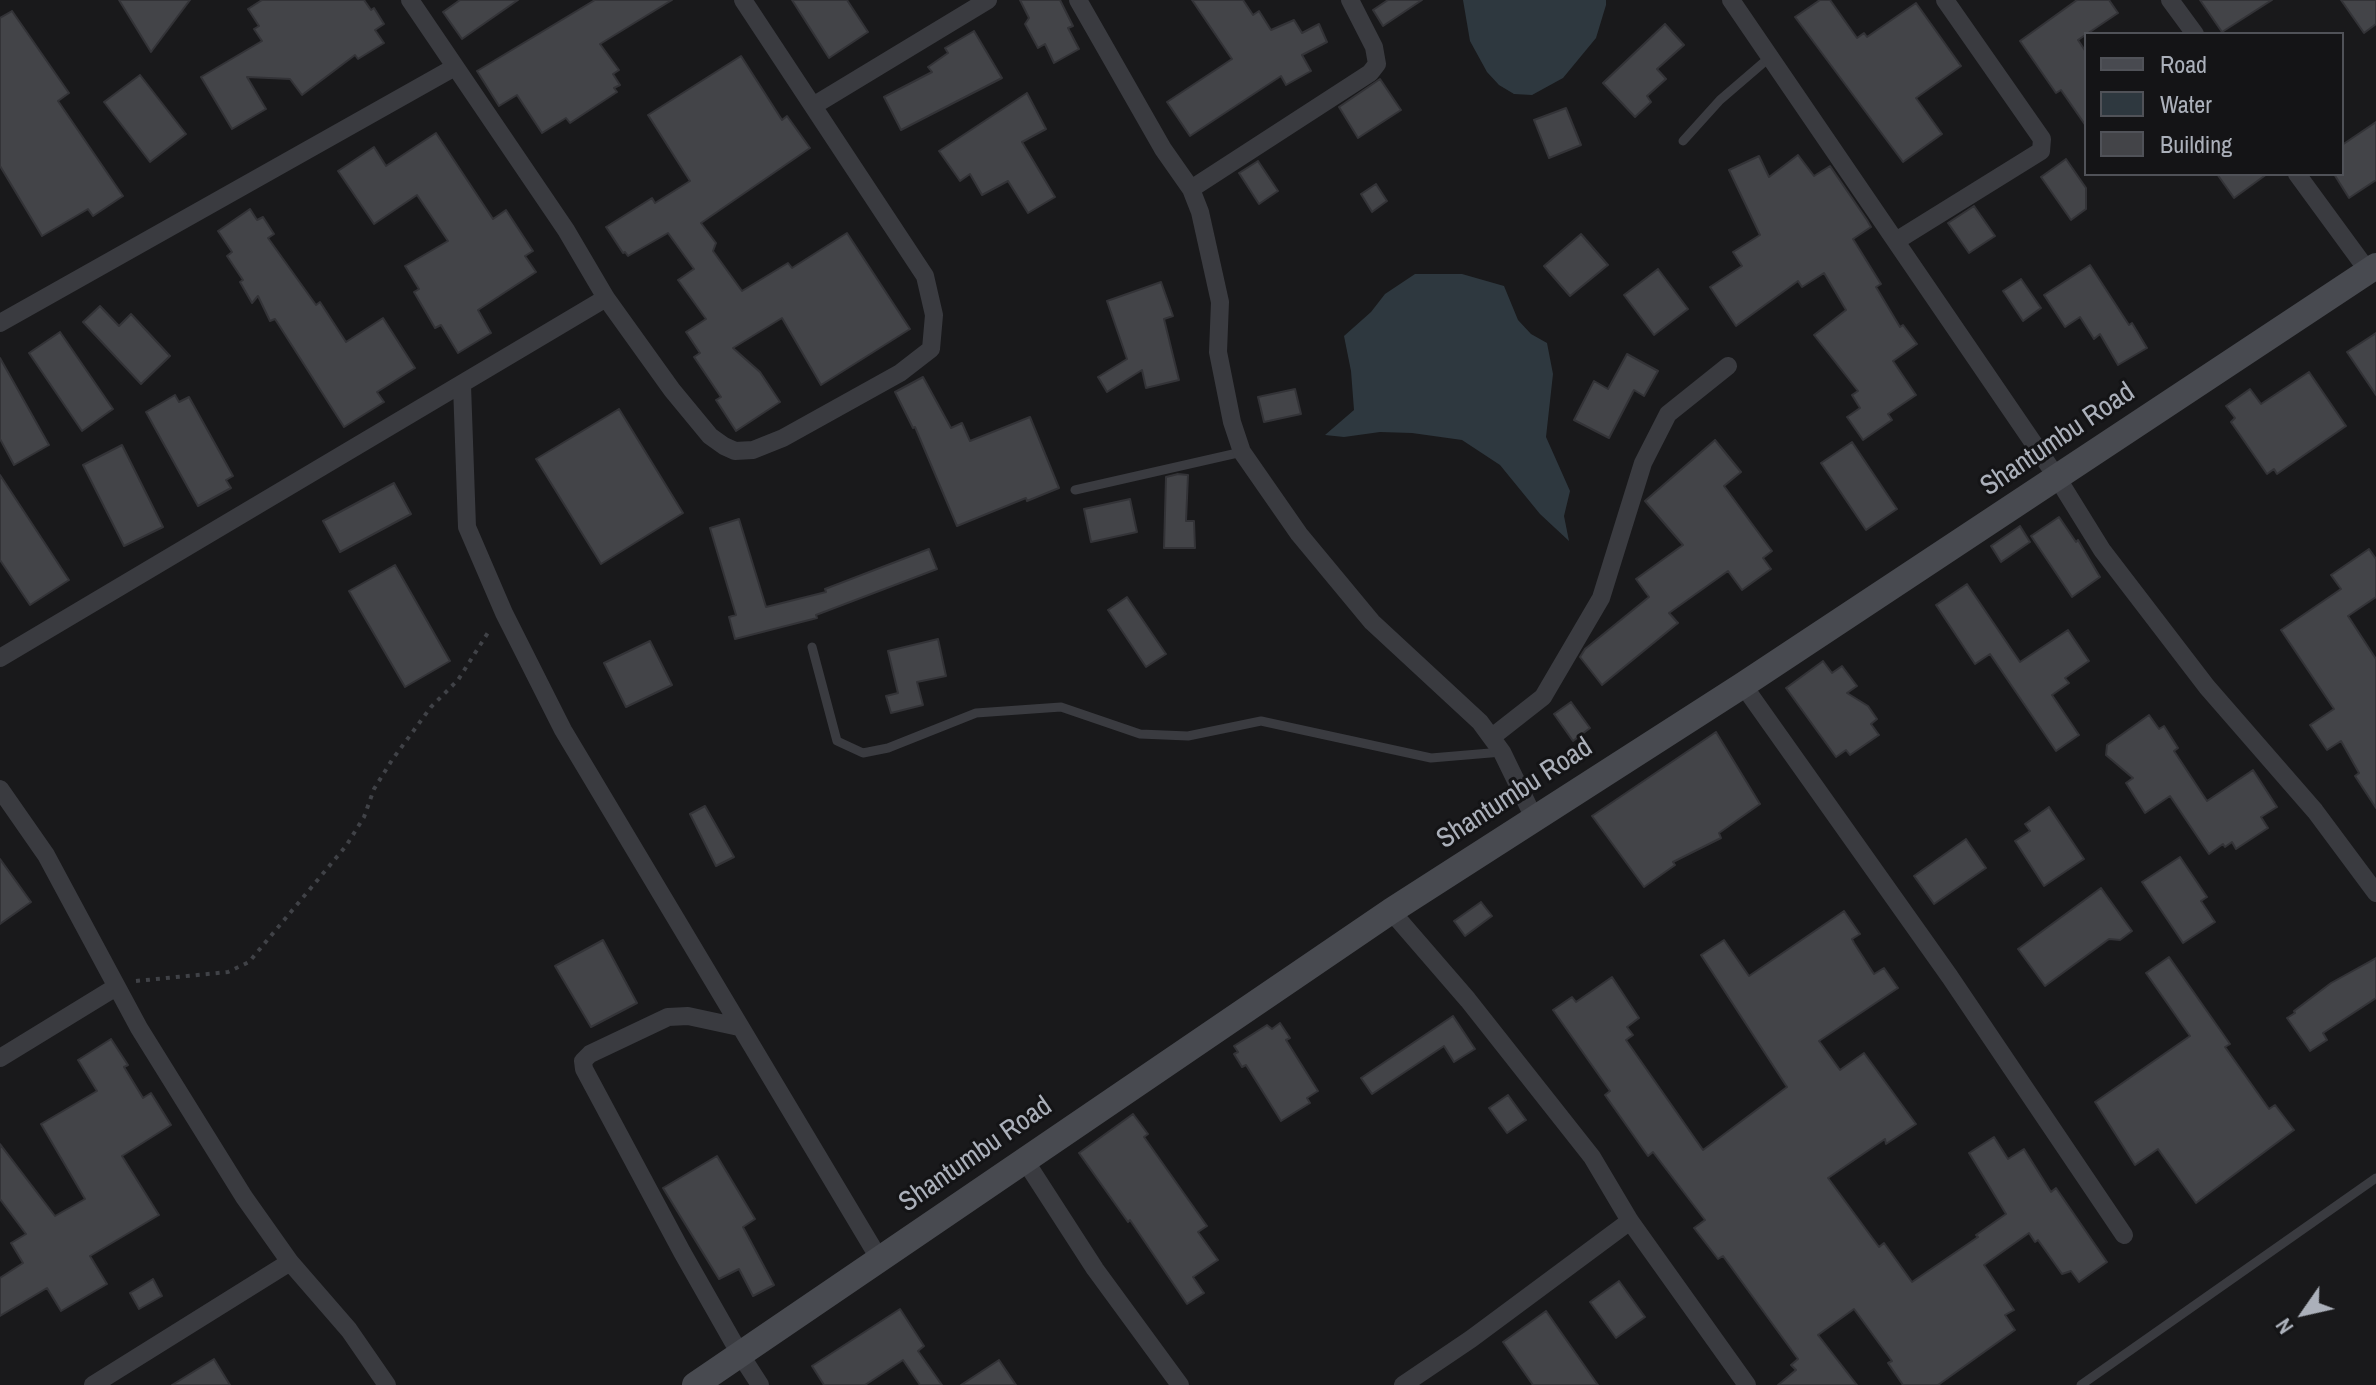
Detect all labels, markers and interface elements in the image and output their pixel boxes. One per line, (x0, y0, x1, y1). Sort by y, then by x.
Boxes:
legend (2084, 32, 2344, 176)
text: Road (2160, 48, 2207, 80)
text: Water (2160, 88, 2212, 120)
text: Building (2160, 128, 2232, 160)
street label: Shantumbu Road (1975, 376, 2141, 504)
street label: Shantumbu Road (1431, 731, 1599, 857)
street label: Shantumbu Road (893, 1090, 1059, 1220)
north arrow (2264, 1273, 2344, 1353)
text: N (2268, 1313, 2300, 1340)

